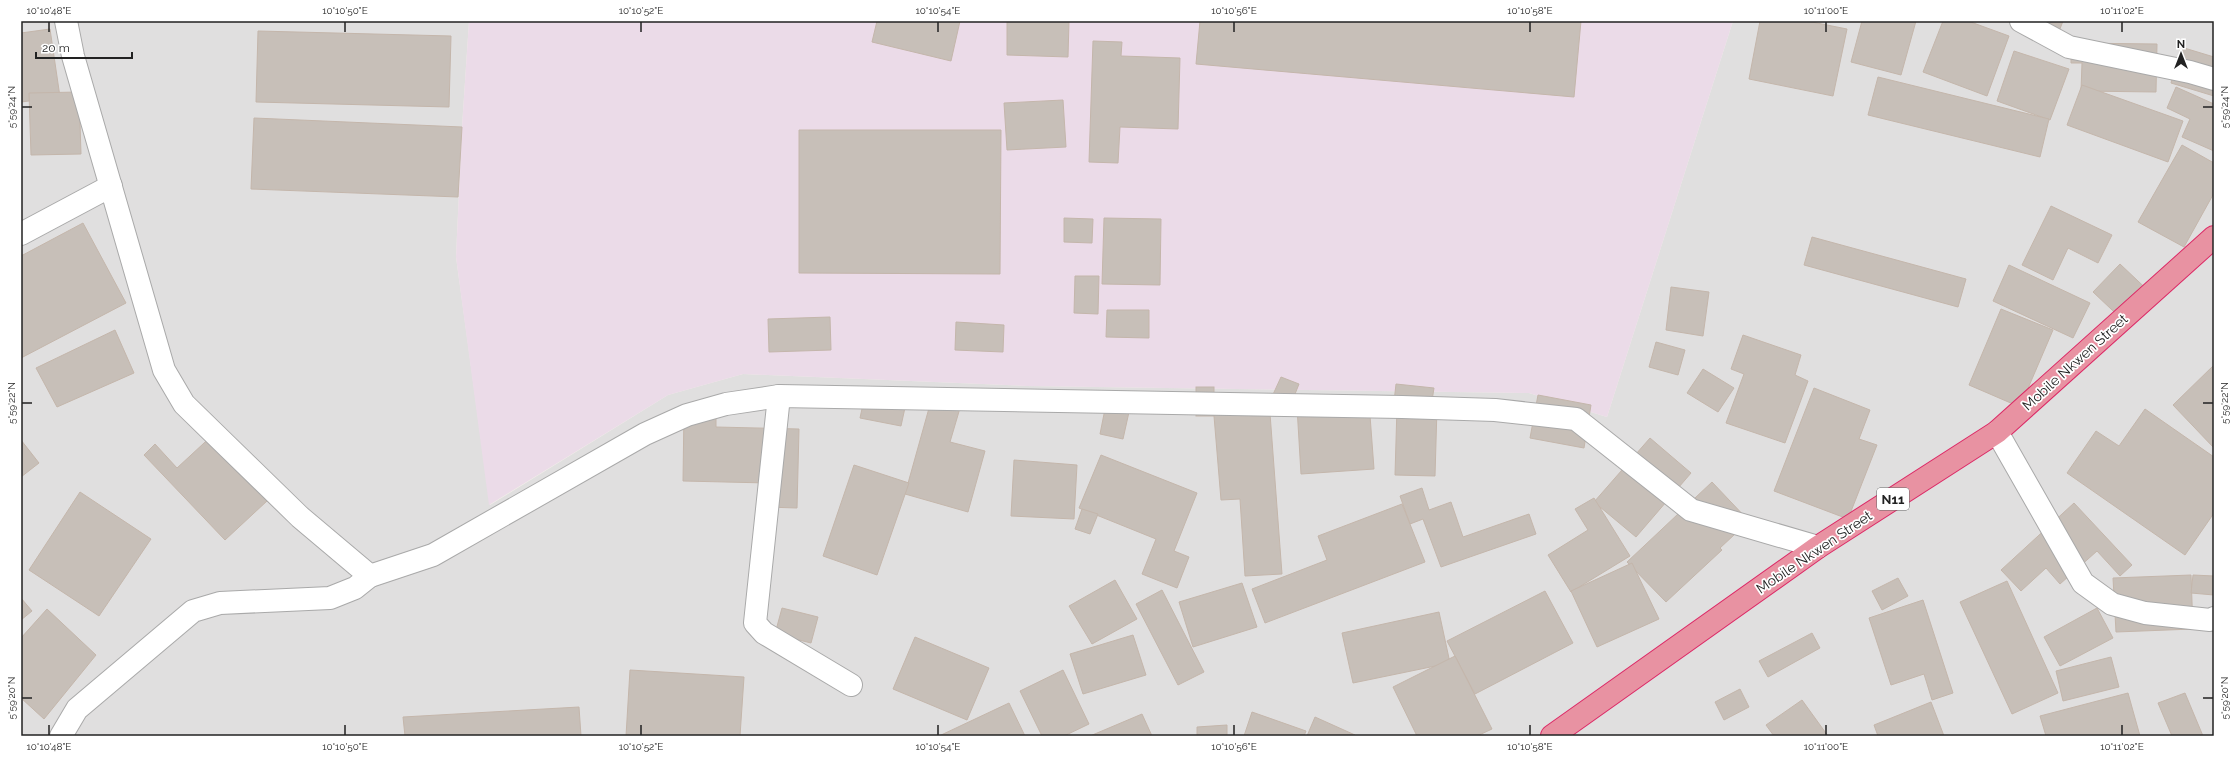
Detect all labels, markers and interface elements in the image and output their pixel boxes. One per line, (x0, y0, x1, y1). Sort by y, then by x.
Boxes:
text: 10°10'48"E (27, 5, 71, 16)
text: 10°10'50"E (322, 5, 368, 16)
text: 10°10'52"E (619, 5, 663, 16)
text: 10°10'54"E (916, 5, 960, 16)
text: 10°10'56"E (1211, 5, 1257, 16)
text: 10°10'58"E (1507, 5, 1553, 16)
text: 10°11'00"E (1804, 5, 1848, 16)
text: 10°11'02"E (2100, 5, 2144, 16)
scale bar (36, 34, 132, 60)
north arrow (2161, 34, 2201, 74)
text: N (2177, 38, 2185, 51)
text: 20 m (42, 41, 70, 55)
text: 5°59'24"N (6, 86, 17, 128)
text: 5°59'24"N (2219, 86, 2230, 128)
street label: Mobile Nkwen Street (2019, 310, 2131, 413)
text: 5°59'22"N (6, 382, 17, 424)
text: 5°59'22"N (2219, 382, 2230, 424)
road number: N11 (1877, 488, 1909, 510)
street label: Mobile Nkwen Street (1753, 507, 1875, 597)
text: 5°59'20"N (6, 677, 17, 719)
text: 5°59'20"N (2219, 677, 2230, 719)
text: 10°10'48"E (27, 741, 71, 752)
text: 10°10'50"E (322, 741, 368, 752)
text: 10°10'52"E (619, 741, 663, 752)
text: 10°10'54"E (916, 741, 960, 752)
text: 10°10'56"E (1211, 741, 1257, 752)
text: 10°10'58"E (1507, 741, 1553, 752)
text: 10°11'00"E (1804, 741, 1848, 752)
text: 10°11'02"E (2100, 741, 2144, 752)

